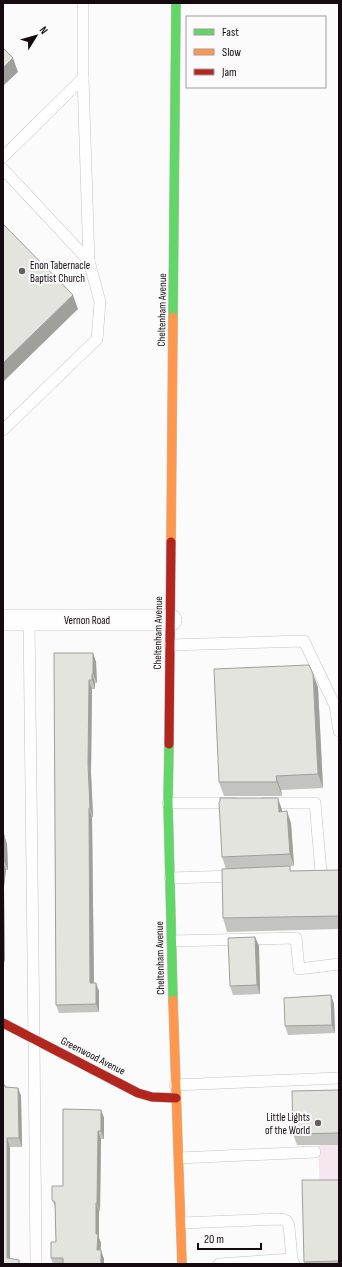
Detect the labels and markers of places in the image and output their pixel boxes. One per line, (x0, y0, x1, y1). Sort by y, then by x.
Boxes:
place label: Enon Tabernacle Baptist Church (30, 259, 90, 285)
marker: Enon Tabernacle Baptist Church (17, 266, 27, 276)
place label: Little Lights of the World (265, 1111, 310, 1137)
marker: Little Lights of the World (313, 1118, 323, 1128)

